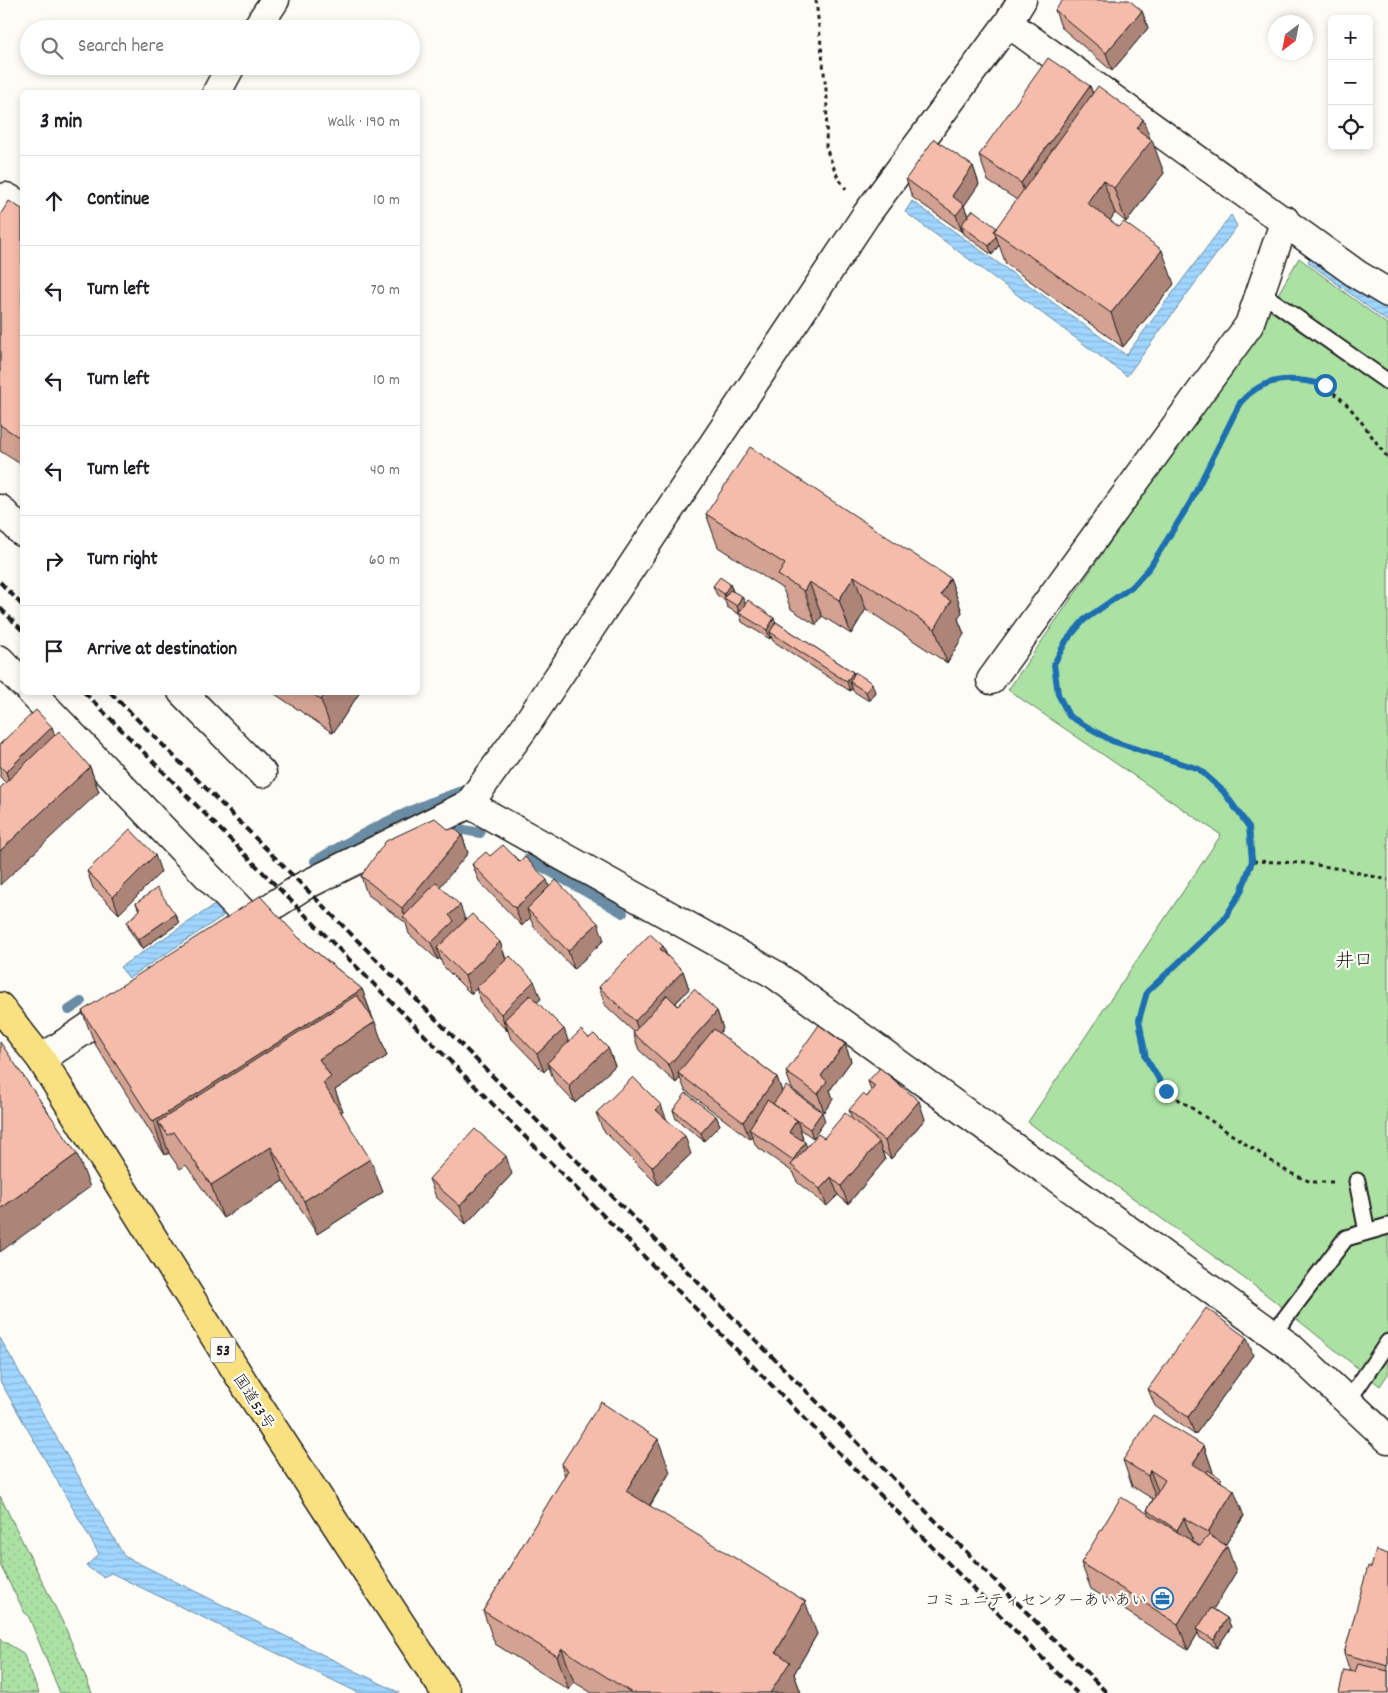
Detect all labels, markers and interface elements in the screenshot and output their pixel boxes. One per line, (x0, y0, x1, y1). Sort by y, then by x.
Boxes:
north arrow (1268, 15, 1313, 60)
map controls (1328, 15, 1373, 150)
button: + (1328, 15, 1373, 60)
search box (20, 20, 420, 75)
icon: search (38, 34, 66, 62)
text: Search here (78, 34, 164, 61)
button: − (1328, 60, 1373, 105)
button: locate (1328, 105, 1373, 150)
text: 3 min (40, 108, 82, 138)
text: Walk · 190 m (328, 111, 400, 134)
icon: ahead (40, 187, 68, 215)
text: Continue (87, 187, 149, 214)
text: 10 m (373, 189, 400, 212)
icon: left (40, 277, 68, 305)
text: Turn left (87, 277, 150, 304)
text: 70 m (370, 279, 400, 302)
icon: left (40, 367, 68, 395)
text: Turn left (87, 367, 150, 394)
text: 10 m (373, 369, 400, 392)
route start (1314, 374, 1337, 397)
icon: left (40, 457, 68, 485)
text: Turn left (87, 457, 150, 484)
text: 40 m (370, 459, 400, 482)
icon: right (40, 547, 68, 575)
text: Turn right (87, 547, 158, 574)
text: 60 m (369, 549, 400, 572)
icon: arrive (40, 637, 68, 665)
text: Arrive at destination (87, 637, 237, 664)
district label: 井口 (1335, 949, 1373, 976)
route end (1155, 1080, 1178, 1103)
road number: 53 (210, 1338, 236, 1362)
street label: 国道53号 (226, 1370, 280, 1435)
office icon: コミュニティセンターあいあい (1151, 1587, 1175, 1611)
place label: コミュニティセンターあいあい (925, 1590, 1147, 1613)

